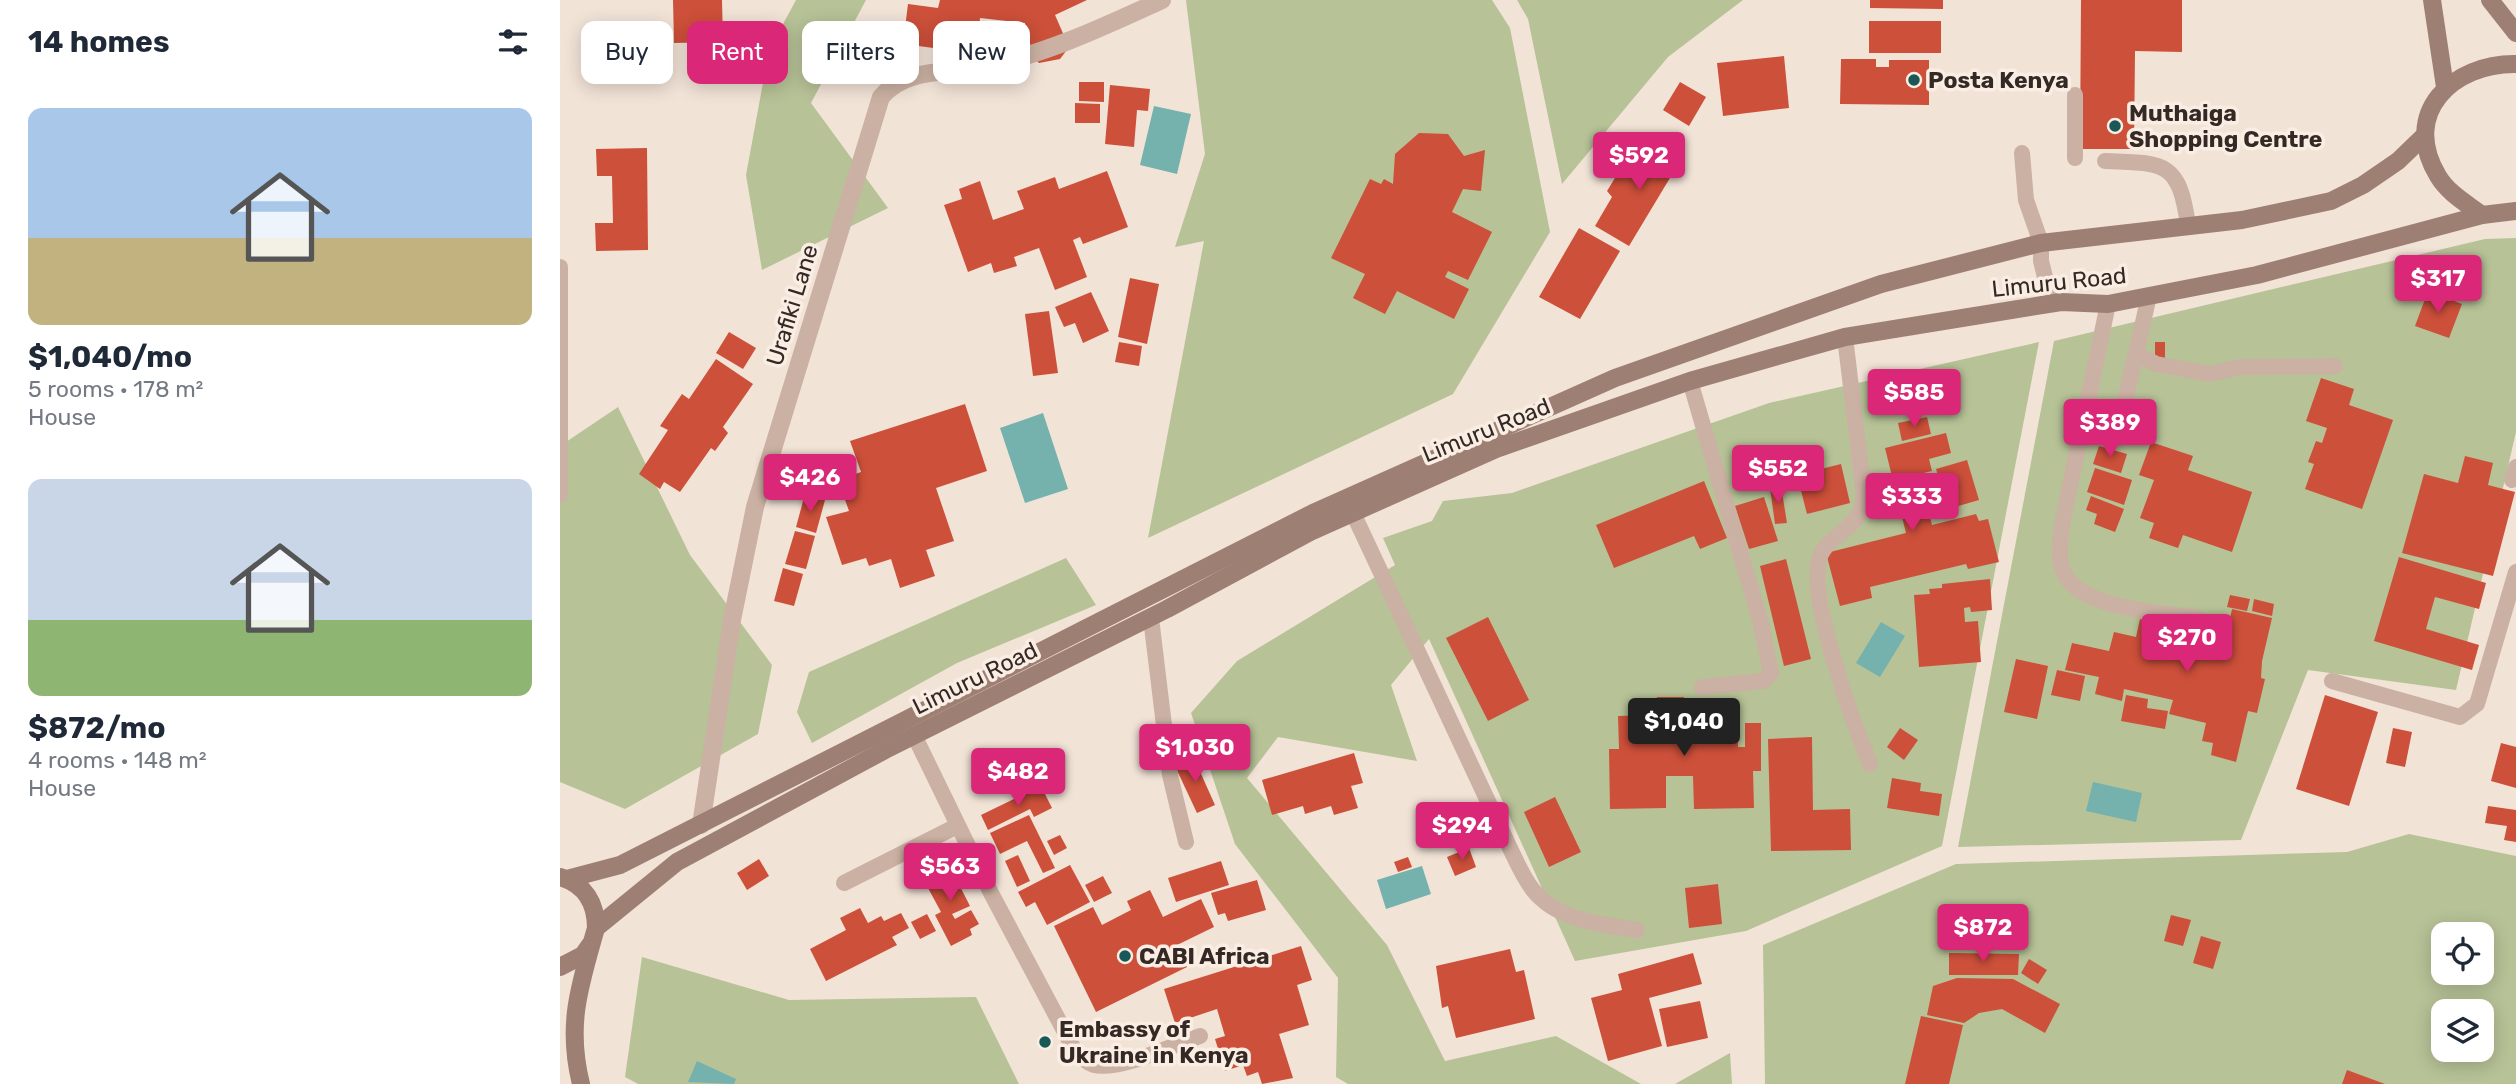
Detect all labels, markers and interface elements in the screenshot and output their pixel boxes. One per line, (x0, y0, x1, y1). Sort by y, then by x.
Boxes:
chip: Buy (581, 21, 673, 84)
chip: Rent (687, 21, 788, 84)
chip: Filters (802, 21, 919, 84)
chip: New (933, 21, 1030, 84)
icon: filters (494, 23, 532, 61)
text: 14 homes (28, 24, 170, 60)
place label: Posta Kenya (1928, 66, 2069, 94)
marker: Posta Kenya (1906, 72, 1922, 88)
place label: Muthaiga Shopping Centre (2129, 99, 2322, 153)
marker: Muthaiga Shopping Centre (2107, 118, 2123, 134)
pin: $592 (1598, 132, 1680, 192)
text: $592 (1609, 141, 1669, 169)
icon: home (217, 154, 343, 280)
street label: Urafiki Lane (760, 241, 824, 369)
pin: $317 (2397, 256, 2479, 315)
street label: Limuru Road (1990, 261, 2128, 303)
text: $317 (2411, 264, 2465, 292)
text: $1,040/mo (28, 339, 192, 375)
pin: $585 (1873, 370, 1955, 429)
text: 5 rooms · 178 m² (28, 375, 203, 403)
text: $585 (1884, 378, 1944, 406)
street label: Limuru Road (1418, 392, 1554, 468)
pin: $389 (2069, 400, 2151, 459)
text: House (28, 403, 96, 431)
text: $389 (2080, 408, 2140, 436)
pin: $552 (1737, 446, 1819, 505)
pin: $426 (769, 454, 851, 514)
text: $552 (1748, 454, 1808, 482)
text: $426 (780, 463, 841, 491)
pin: $333 (1871, 474, 1953, 533)
text: $333 (1882, 482, 1942, 510)
icon: home (217, 525, 343, 651)
pin: $270 (2146, 614, 2228, 674)
text: $270 (2157, 623, 2217, 651)
street label: Limuru Road (908, 636, 1042, 720)
pin: $1,040 (1627, 698, 1741, 758)
text: $1,040 (1644, 707, 1724, 735)
text: $872/mo (28, 710, 166, 746)
pin: $1,030 (1138, 724, 1252, 784)
text: $1,030 (1155, 733, 1235, 761)
text: 4 rooms · 148 m² (28, 746, 207, 774)
pin: $482 (977, 748, 1059, 808)
text: $482 (987, 757, 1049, 785)
text: House (28, 774, 96, 802)
pin: $294 (1421, 802, 1503, 862)
text: $294 (1432, 811, 1492, 839)
pin: $563 (909, 844, 991, 903)
text: $563 (920, 852, 980, 880)
pin: $872 (1942, 904, 2024, 964)
text: $872 (1953, 913, 2013, 941)
map controls (2431, 922, 2494, 1062)
button: locate (2431, 922, 2494, 985)
place label: CABI Africa (1139, 942, 1270, 970)
marker: CABI Africa (1117, 948, 1133, 964)
button: layers (2431, 999, 2494, 1062)
place label: Embassy of Ukraine in Kenya (1059, 1015, 1249, 1069)
marker: Embassy of Ukraine in Kenya (1037, 1034, 1053, 1050)

